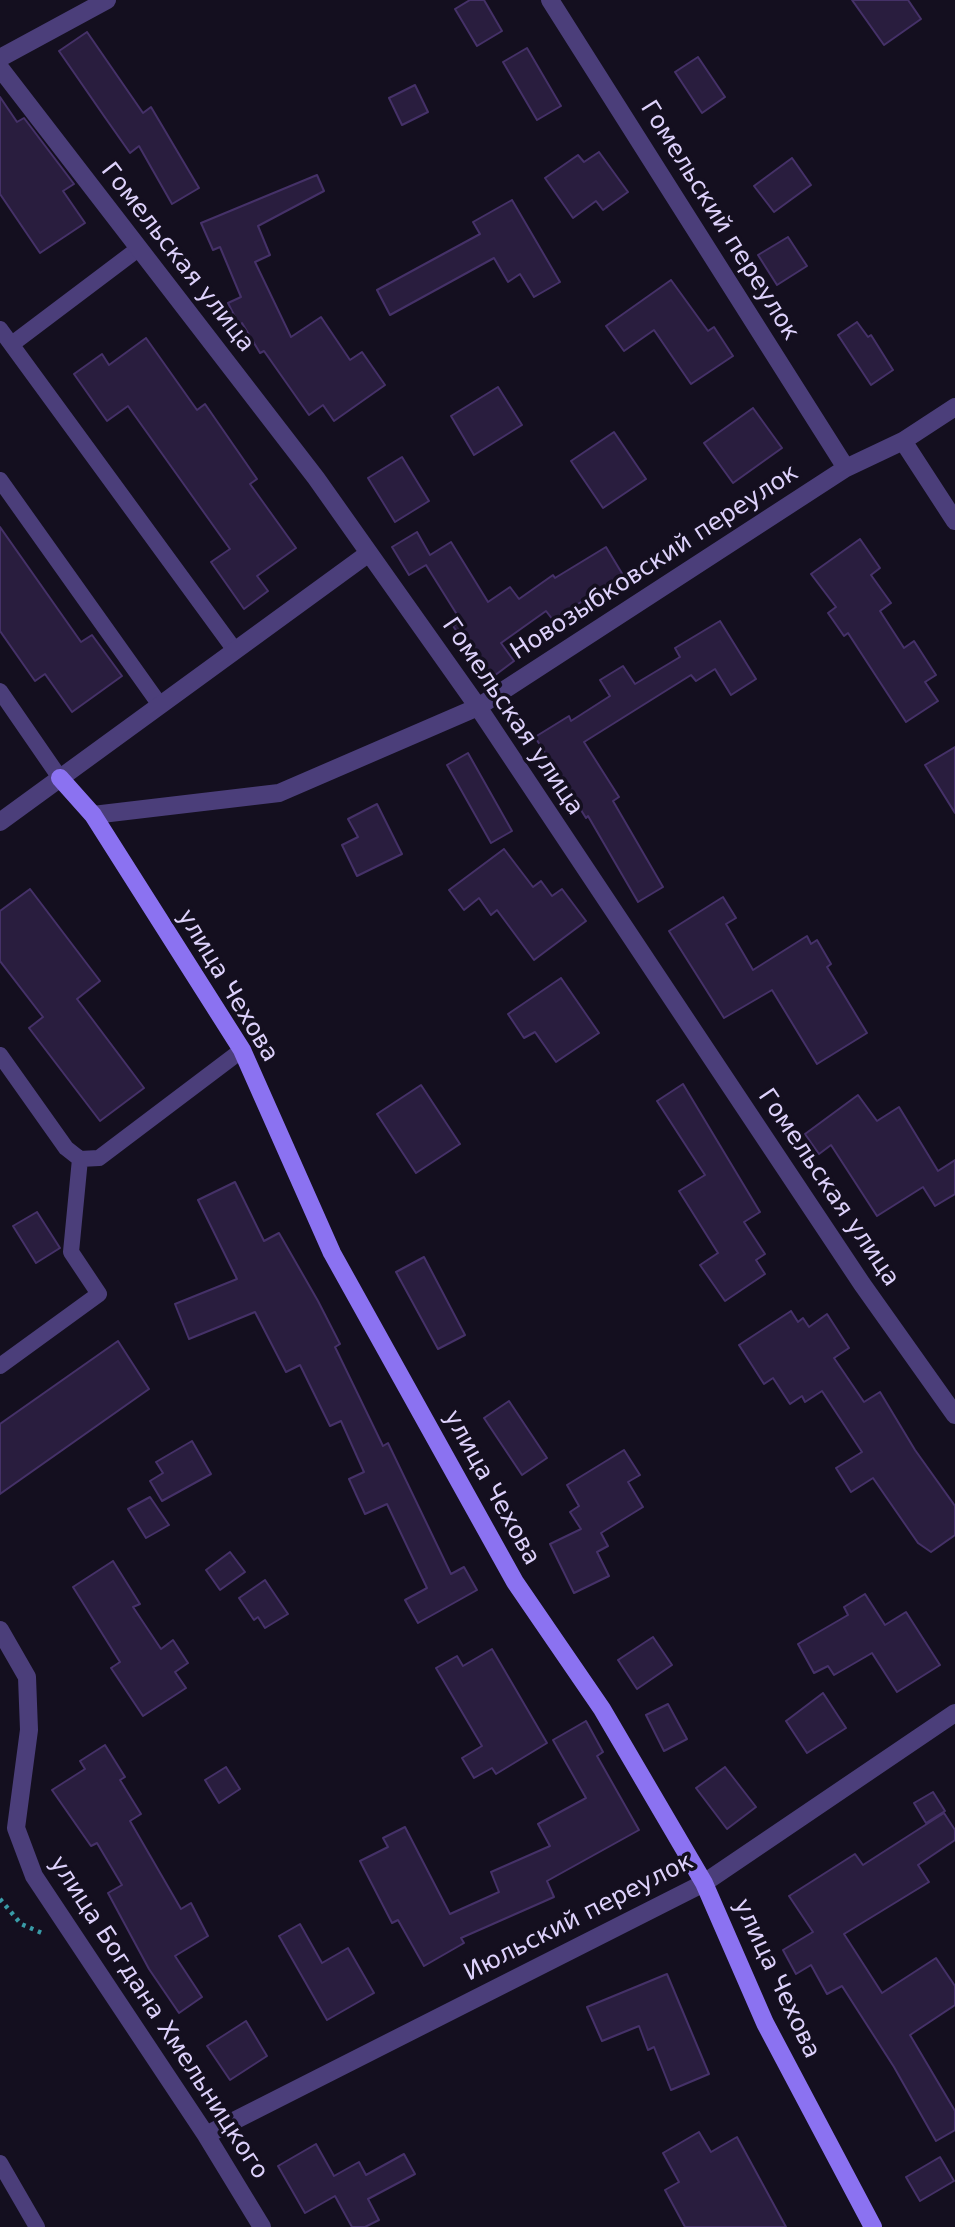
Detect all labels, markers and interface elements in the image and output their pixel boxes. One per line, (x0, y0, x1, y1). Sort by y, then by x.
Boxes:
street label: Гомельский переулок (633, 96, 805, 346)
street label: Гомельская улица (94, 158, 260, 358)
street label: Новозыбковский переулок (506, 459, 804, 667)
street label: Гомельская улица (435, 613, 589, 821)
street label: улица Чехова (170, 905, 284, 1067)
street label: Гомельская улица (751, 1084, 905, 1292)
street label: улица Чехова (437, 1405, 545, 1571)
street label: Июльский переулок (460, 1848, 698, 1988)
street label: улица Богдана Хмельницкого (42, 1851, 274, 2185)
street label: улица Чехова (726, 1895, 826, 2063)

